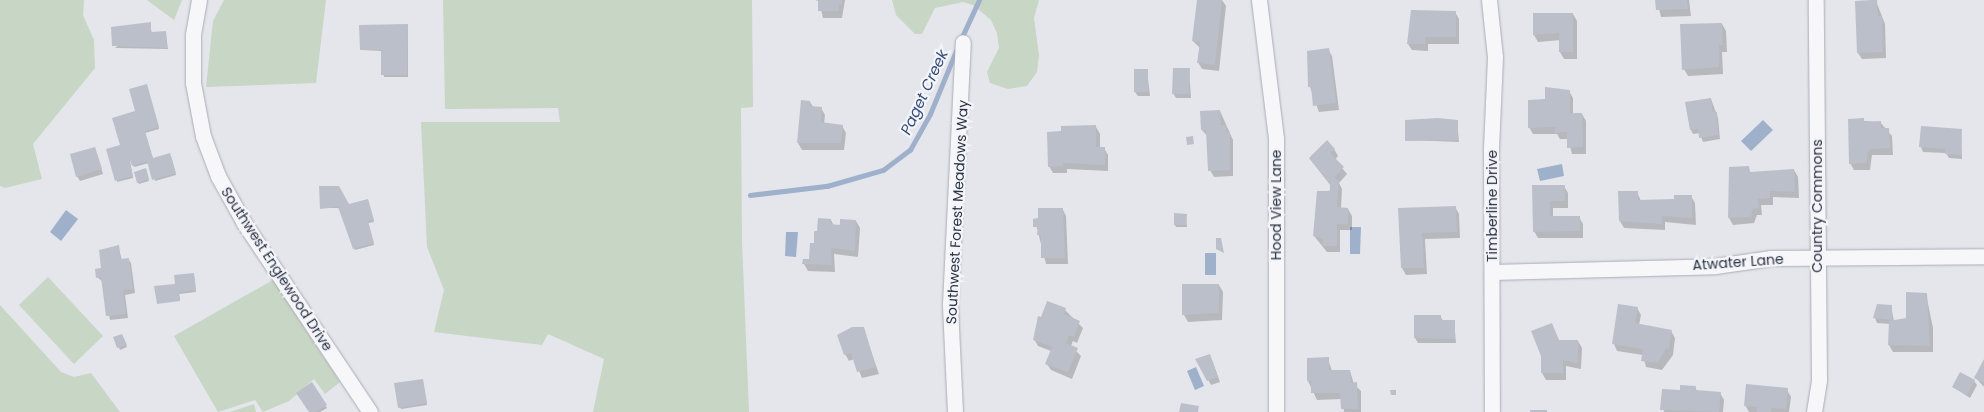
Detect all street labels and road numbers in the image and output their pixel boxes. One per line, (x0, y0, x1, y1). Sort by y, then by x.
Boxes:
street label: Southwest Forest Meadows Way (943, 99, 971, 325)
street label: Country Commons (1809, 139, 1825, 273)
street label: Hood View Lane (1268, 150, 1284, 260)
street label: Timberline Drive (1484, 150, 1500, 262)
street label: Southwest Englewood Drive (218, 184, 336, 354)
street label: Atwater Lane (1692, 250, 1784, 274)

